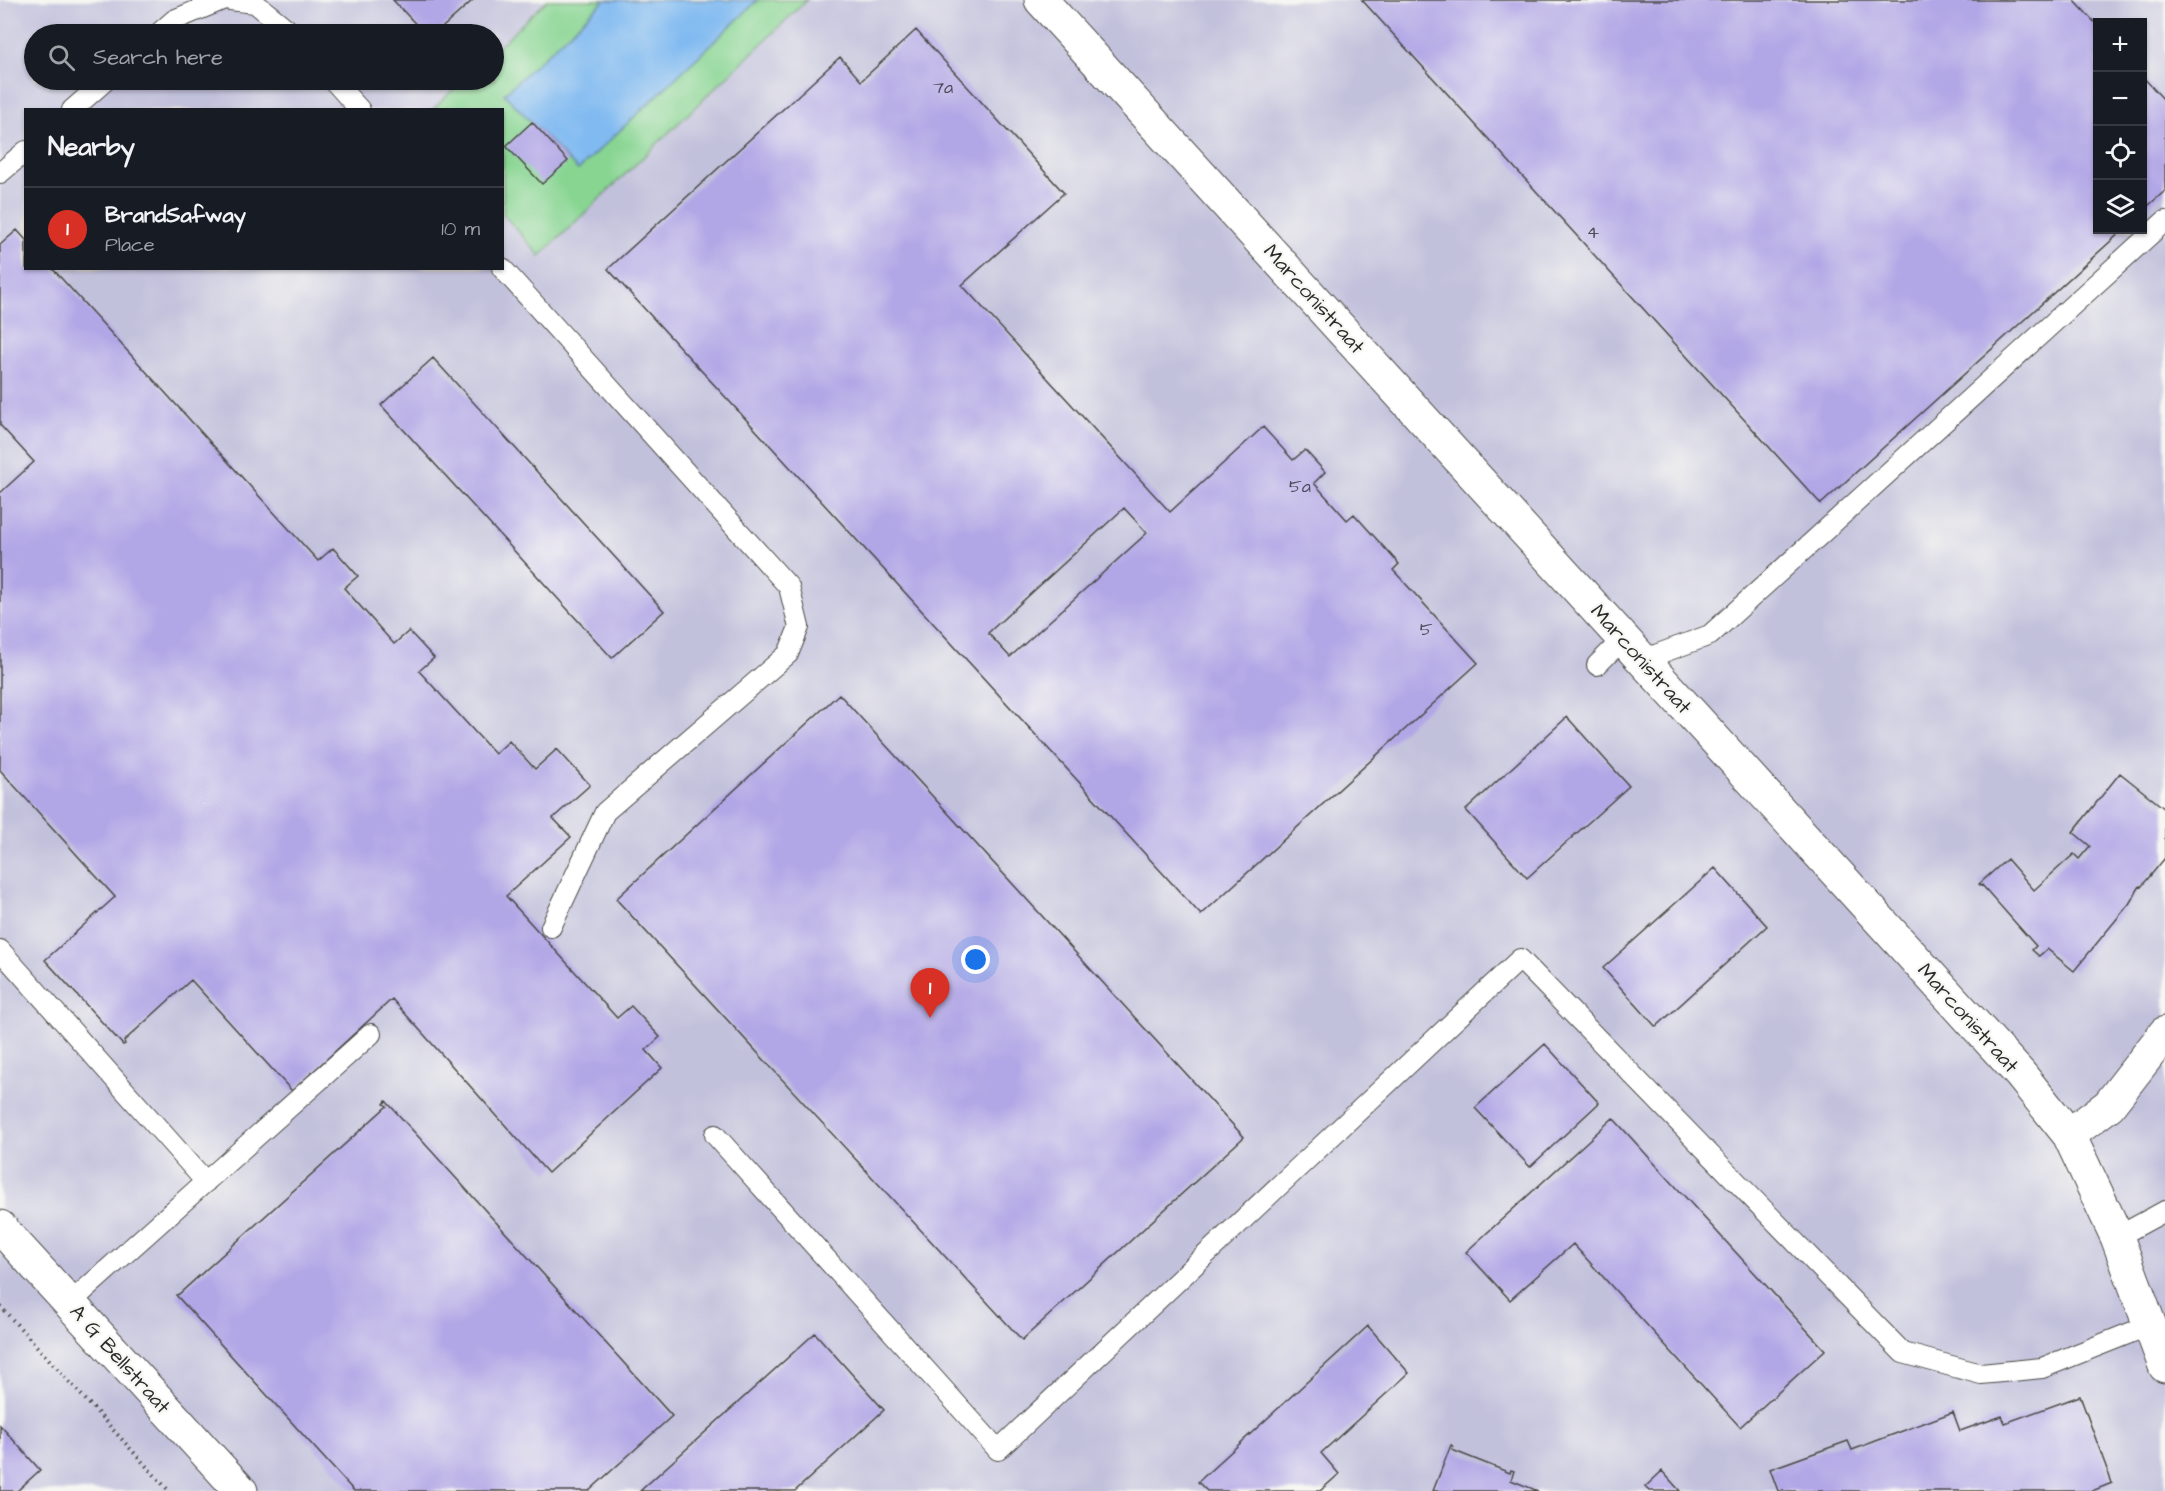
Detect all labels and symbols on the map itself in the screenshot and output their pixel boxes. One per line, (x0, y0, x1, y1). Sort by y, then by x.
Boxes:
house number: 7a (933, 75, 953, 100)
house number: 4 (1587, 220, 1599, 245)
street label: Marconistraat (1257, 238, 1372, 361)
house number: 5a (1289, 474, 1311, 499)
street label: Marconistraat (1584, 598, 1699, 721)
house number: 5 (1420, 617, 1433, 642)
your location (961, 945, 990, 974)
street label: Marconistraat (1911, 957, 2026, 1080)
pin: 1 (910, 968, 950, 1018)
street label: A G Bellstraat (63, 1298, 177, 1420)

